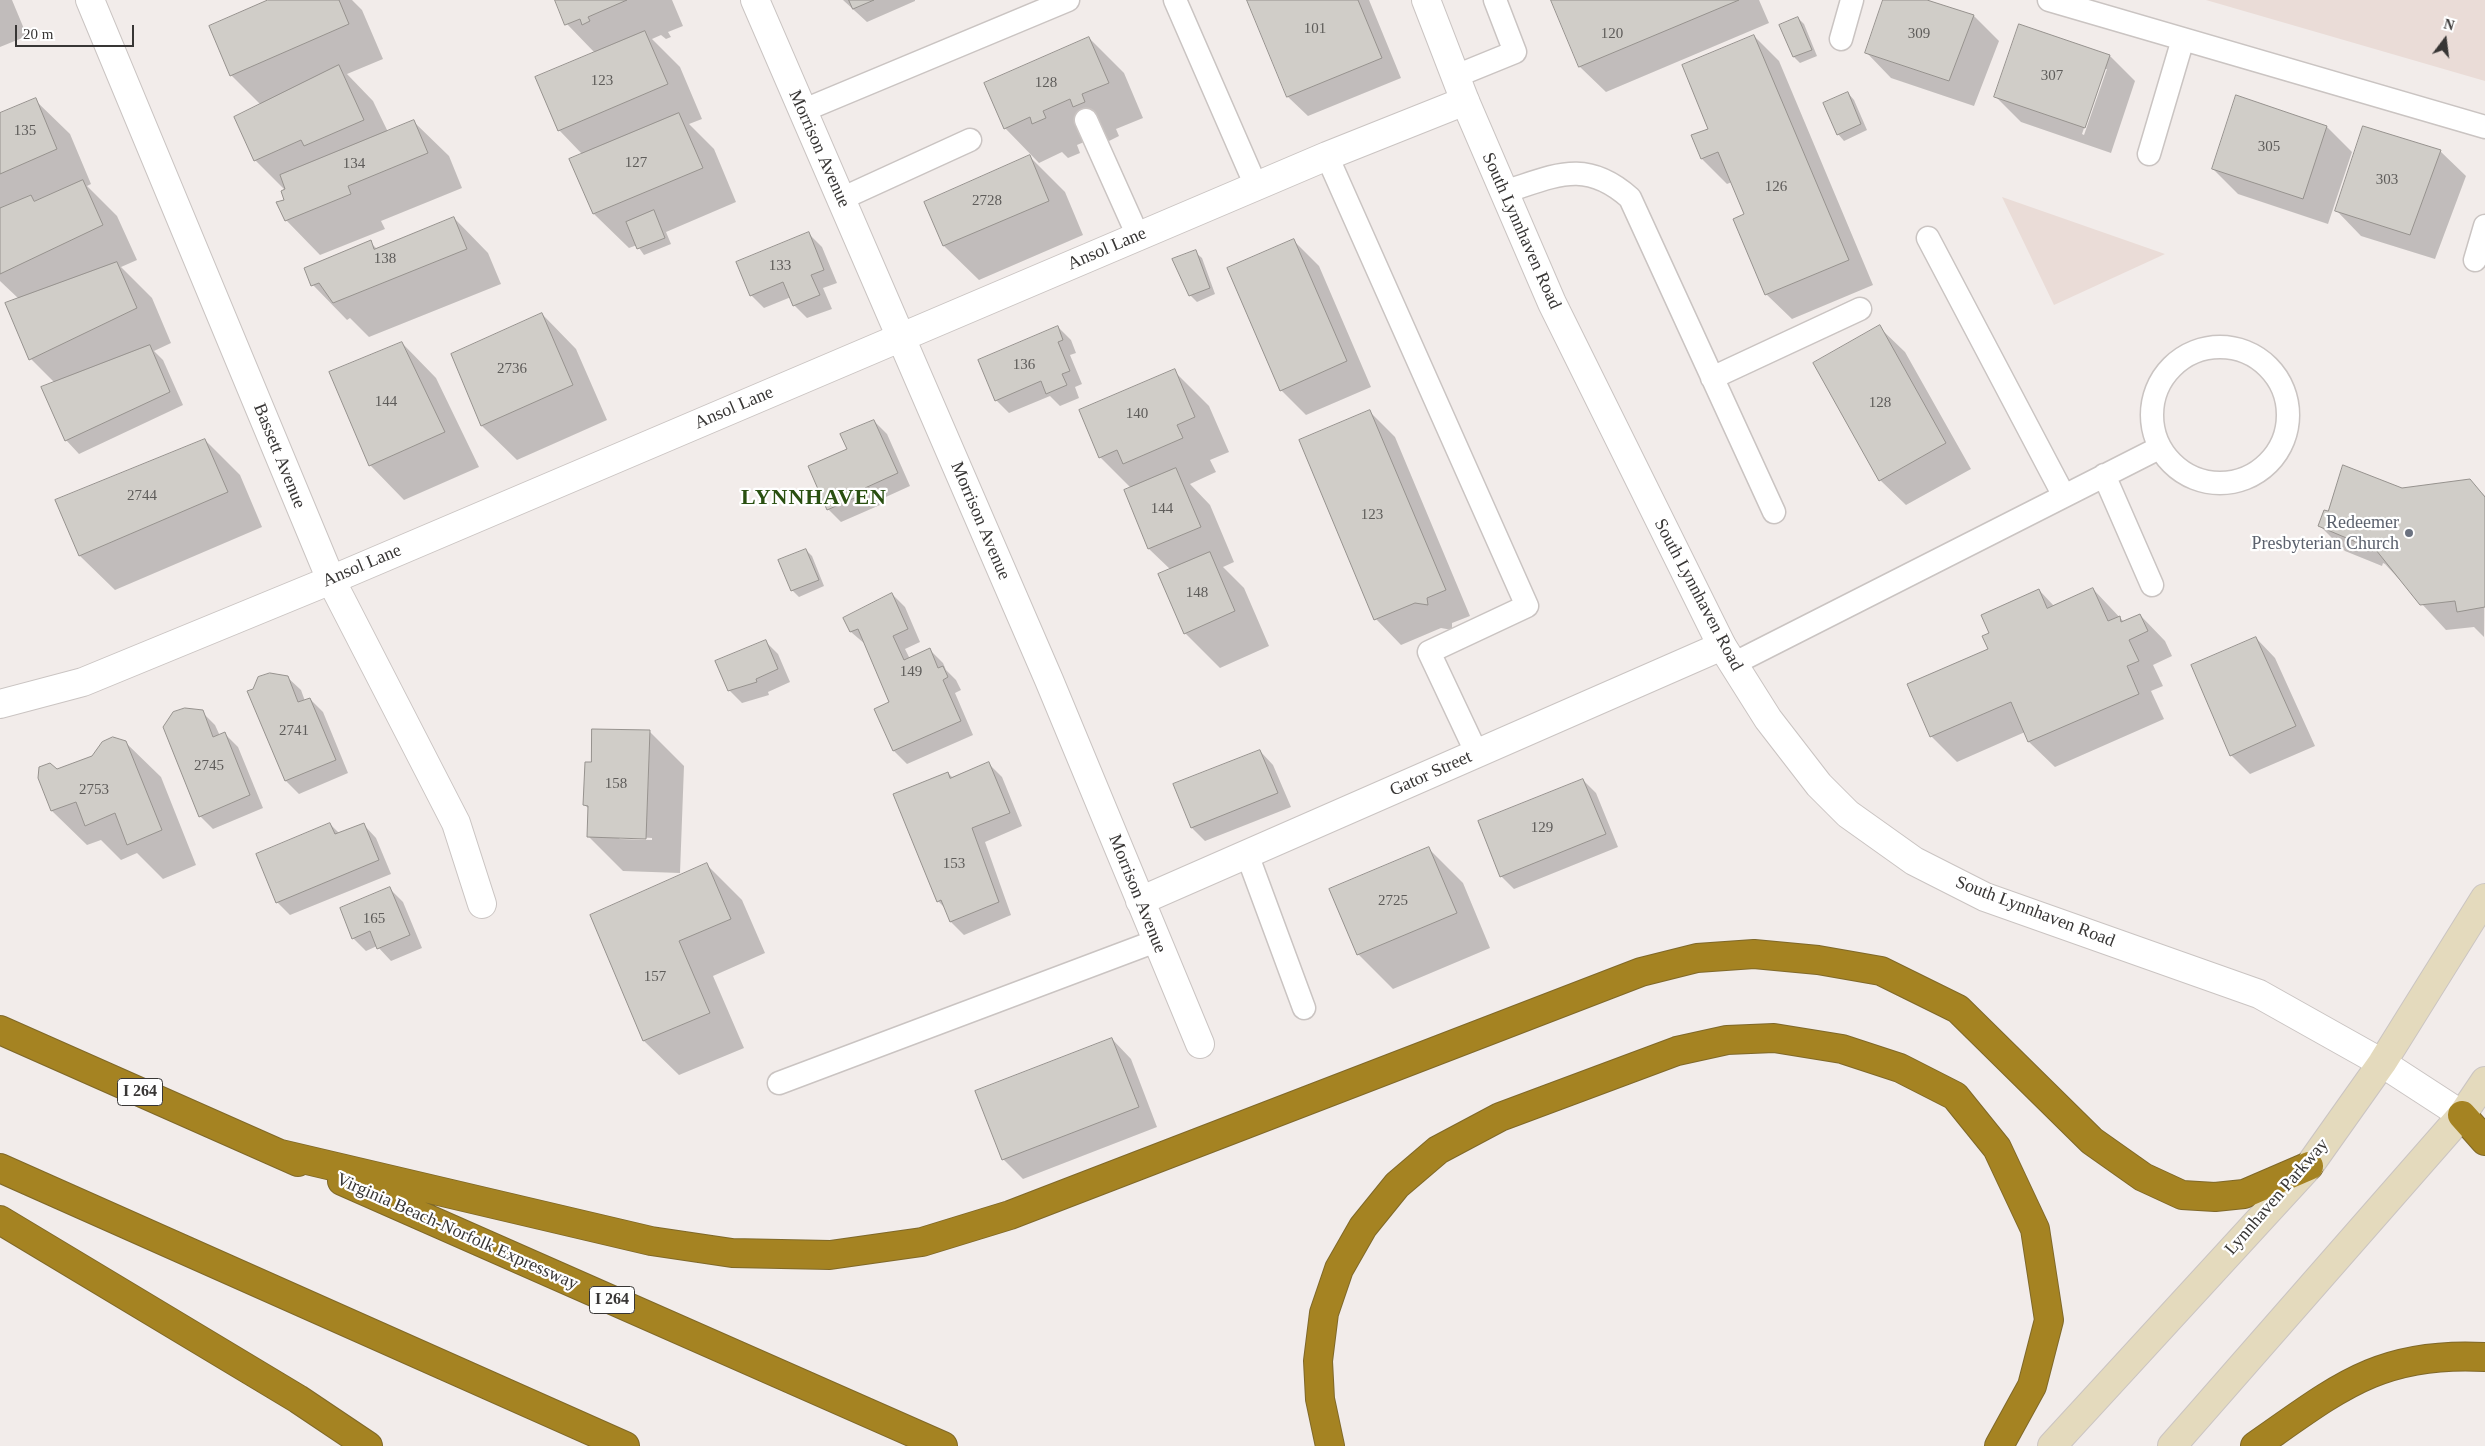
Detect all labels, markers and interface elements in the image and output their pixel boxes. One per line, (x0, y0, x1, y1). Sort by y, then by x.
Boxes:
scale bar (18, 15, 136, 47)
north arrow (2420, 15, 2470, 65)
text: N (2442, 16, 2456, 34)
house number: 101 (1304, 20, 1326, 38)
house number: 120 (1601, 25, 1623, 43)
house number: 309 (1908, 25, 1930, 43)
text: 20 m (23, 26, 53, 42)
house number: 307 (2041, 67, 2063, 85)
house number: 123 (591, 72, 613, 90)
house number: 128 (1035, 74, 1057, 92)
street label: Morrison Avenue (783, 87, 855, 211)
house number: 135 (14, 122, 36, 140)
house number: 305 (2258, 138, 2280, 156)
street label: South Lynnhaven Road (1477, 149, 1565, 313)
house number: 127 (625, 154, 647, 172)
house number: 134 (343, 155, 365, 173)
house number: 303 (2376, 171, 2398, 189)
house number: 126 (1765, 178, 1787, 196)
house number: 2728 (972, 192, 1002, 210)
street label: Ansol Lane (1064, 223, 1150, 275)
house number: 138 (374, 250, 396, 268)
house number: 133 (769, 257, 791, 275)
house number: 136 (1013, 356, 1035, 374)
house number: 2736 (497, 360, 527, 378)
street label: Ansol Lane (691, 382, 777, 434)
house number: 144 (375, 393, 397, 411)
house number: 128 (1869, 394, 1891, 412)
street label: Bassett Avenue (248, 400, 310, 512)
house number: 140 (1126, 405, 1148, 423)
street label: Morrison Avenue (945, 459, 1015, 583)
district label: LYNNHAVEN (740, 485, 888, 511)
house number: 2744 (127, 487, 157, 505)
house number: 144 (1151, 500, 1173, 518)
house number: 123 (1361, 506, 1383, 524)
place label: Redeemer Presbyterian Church (2252, 512, 2399, 554)
street label: South Lynnhaven Road (1649, 515, 1747, 675)
marker: Redeemer Presbyterian Church (2403, 527, 2415, 539)
street label: Ansol Lane (319, 540, 405, 592)
house number: 148 (1186, 584, 1208, 602)
house number: 149 (900, 663, 922, 681)
house number: 2741 (279, 722, 309, 740)
street label: Gator Street (1387, 746, 1475, 802)
house number: 2745 (194, 757, 224, 775)
house number: 158 (605, 775, 627, 793)
house number: 2753 (79, 781, 109, 799)
house number: 129 (1531, 819, 1553, 837)
street label: Morrison Avenue (1103, 831, 1171, 957)
house number: 153 (943, 855, 965, 873)
street label: South Lynnhaven Road (1952, 872, 2118, 952)
house number: 2725 (1378, 892, 1408, 910)
house number: 165 (363, 910, 385, 928)
house number: 157 (644, 968, 666, 986)
road number: I 264 (118, 1078, 162, 1106)
street label: Lynnhaven Parkway (2220, 1134, 2334, 1260)
street label: Virginia Beach-Norfolk Expressway (333, 1169, 581, 1295)
road number: I 264 (590, 1286, 634, 1314)

